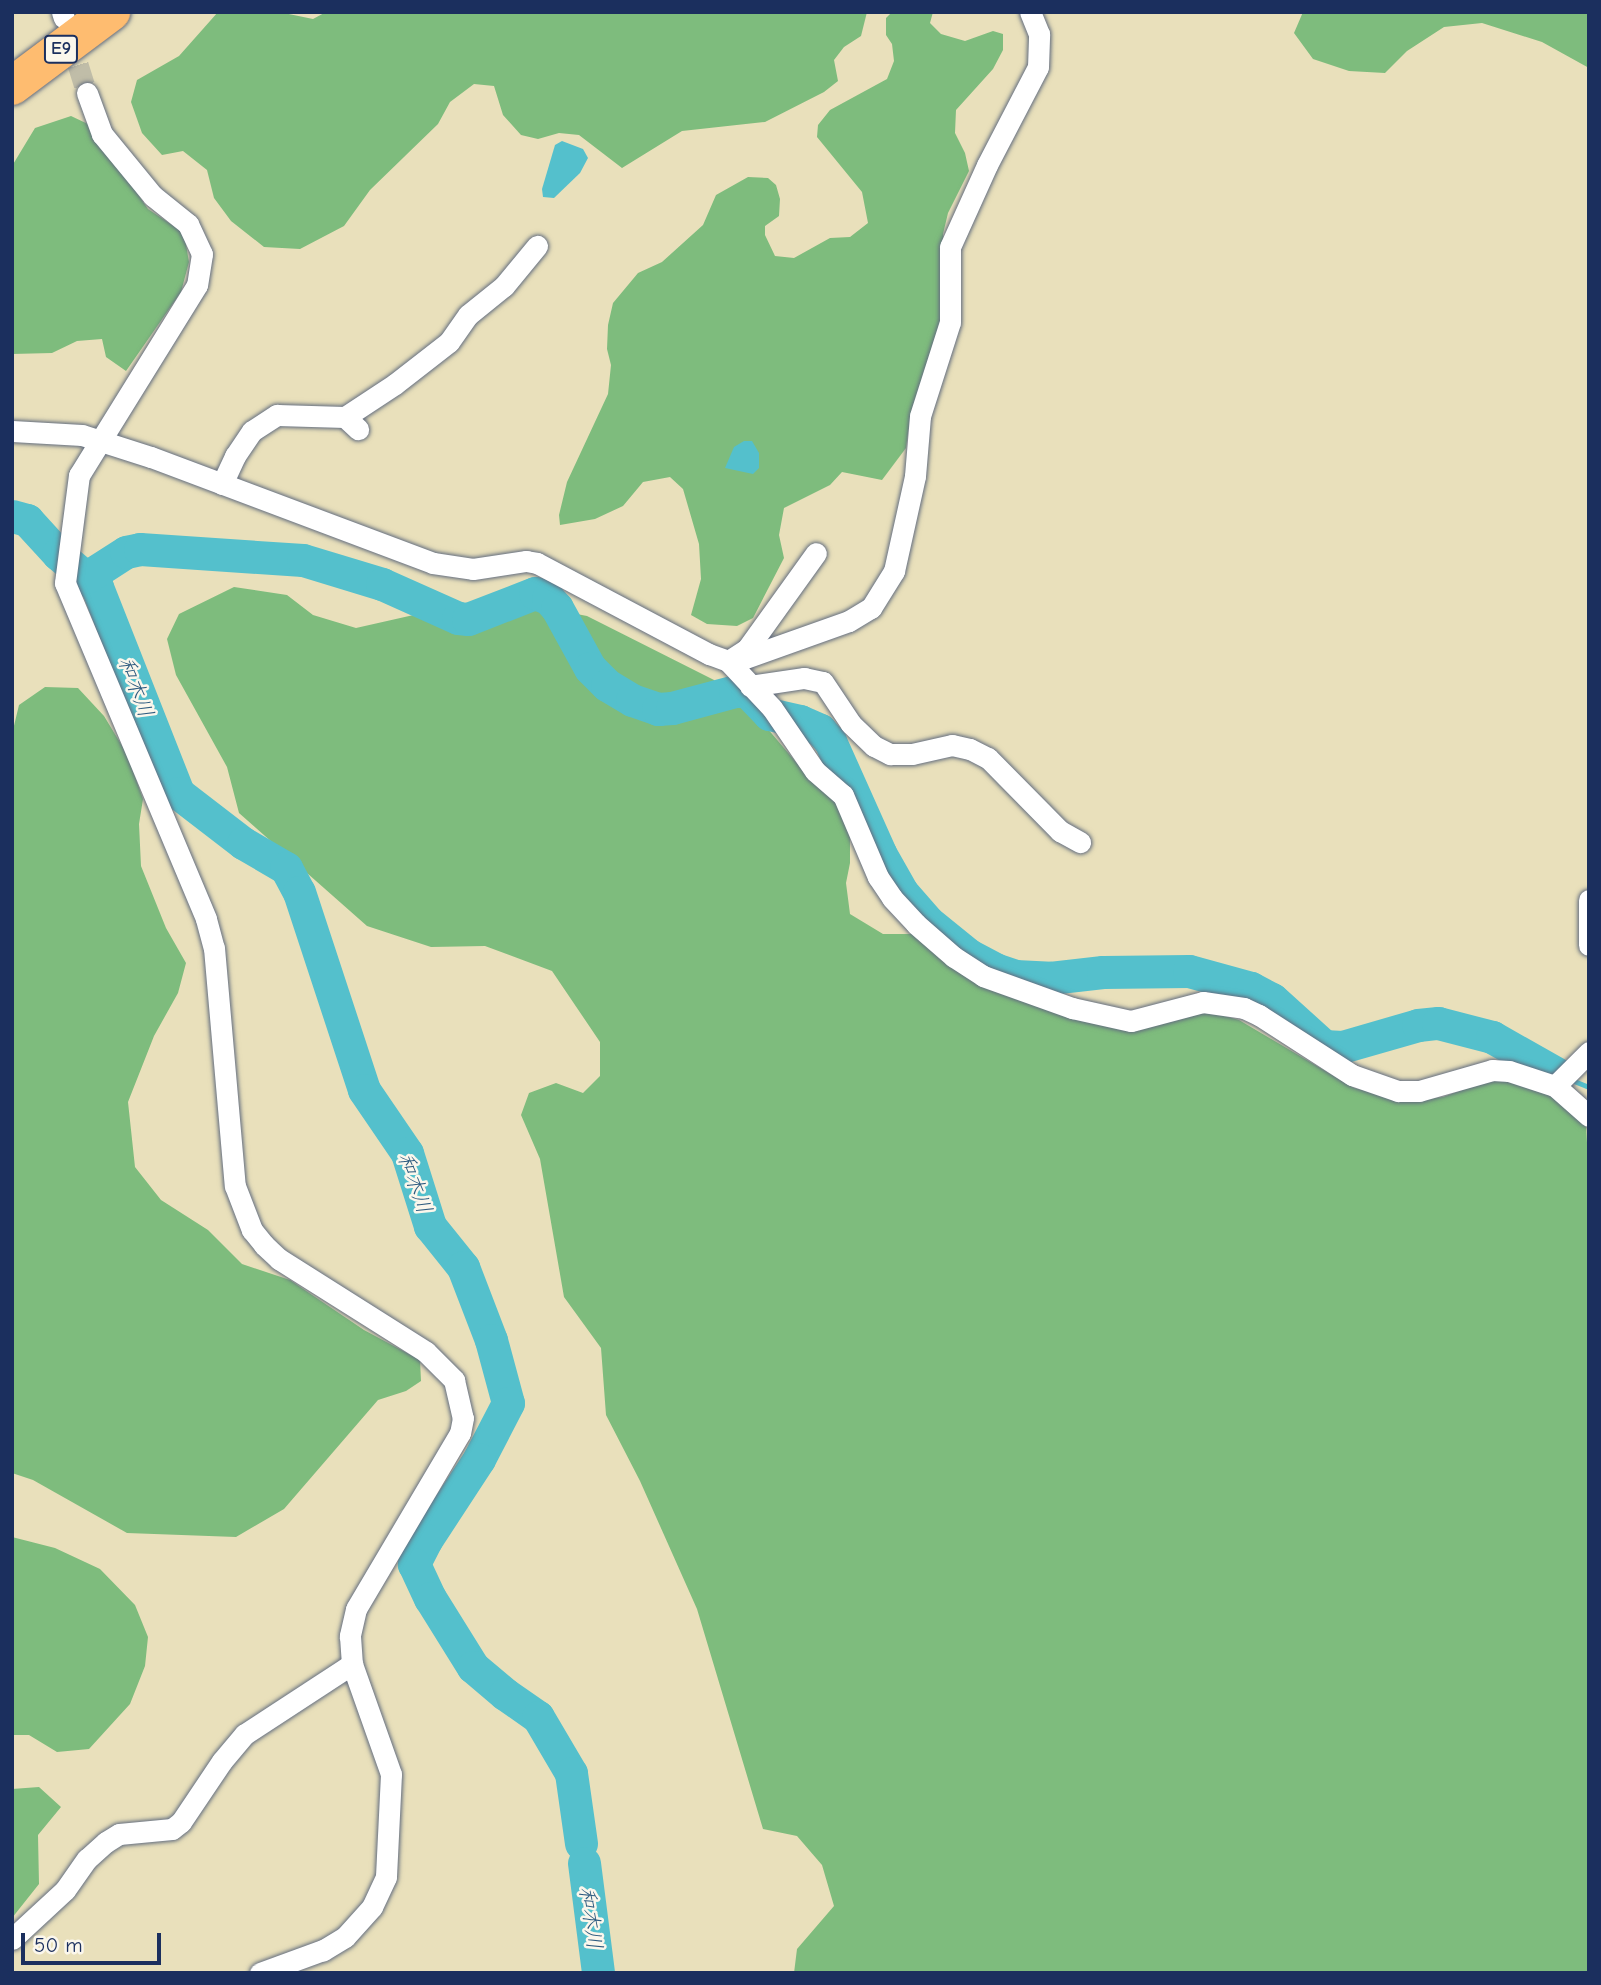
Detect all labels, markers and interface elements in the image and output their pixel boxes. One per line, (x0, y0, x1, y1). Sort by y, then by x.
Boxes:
road number: E9 (43, 34, 78, 64)
water label: 和木川 (113, 653, 159, 721)
water label: 和木川 (392, 1149, 438, 1217)
water label: 和木川 (574, 1885, 608, 1951)
scale bar (24, 1918, 164, 1962)
text: 50 m (34, 1933, 83, 1957)

